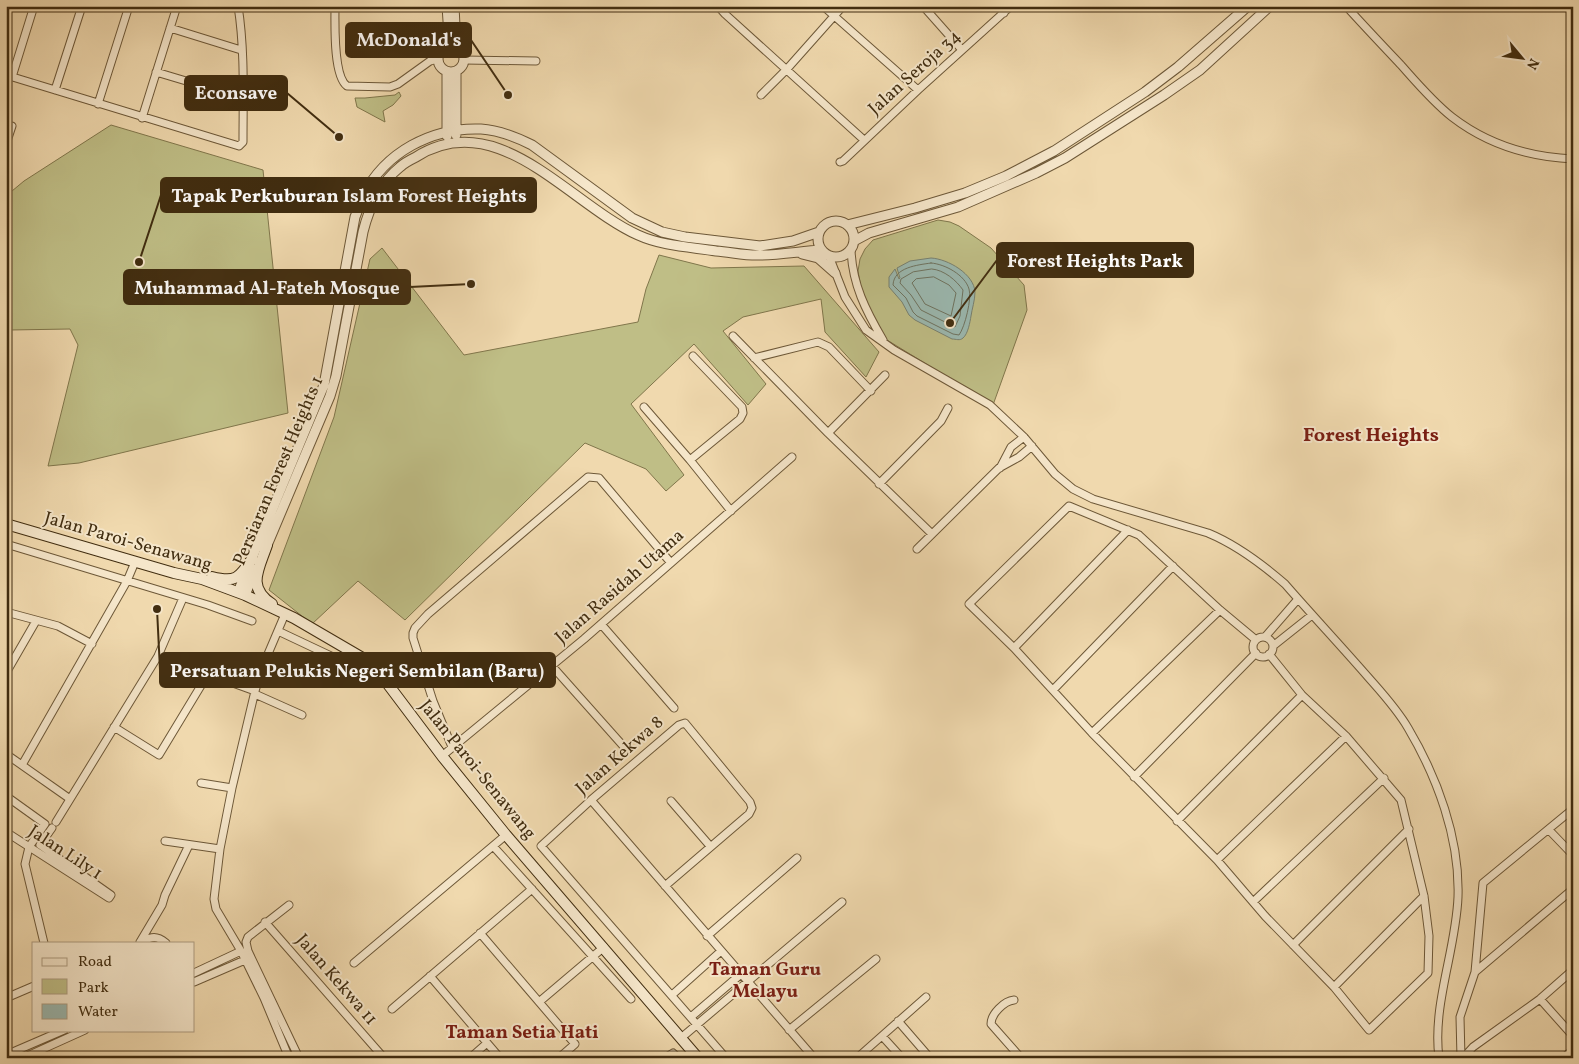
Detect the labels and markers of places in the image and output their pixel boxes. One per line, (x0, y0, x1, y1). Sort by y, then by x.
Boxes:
callout: McDonald's (346, 23, 471, 57)
callout: Econsave (185, 76, 287, 110)
callout: Tapak Perkuburan Islam Forest Heights (161, 178, 536, 212)
callout: Forest Heights Park (997, 243, 1193, 277)
callout: Muhammad Al-Fateh Mosque (124, 270, 410, 304)
callout: Persatuan Pelukis Negeri Sembilan (Baru) (160, 653, 555, 687)

